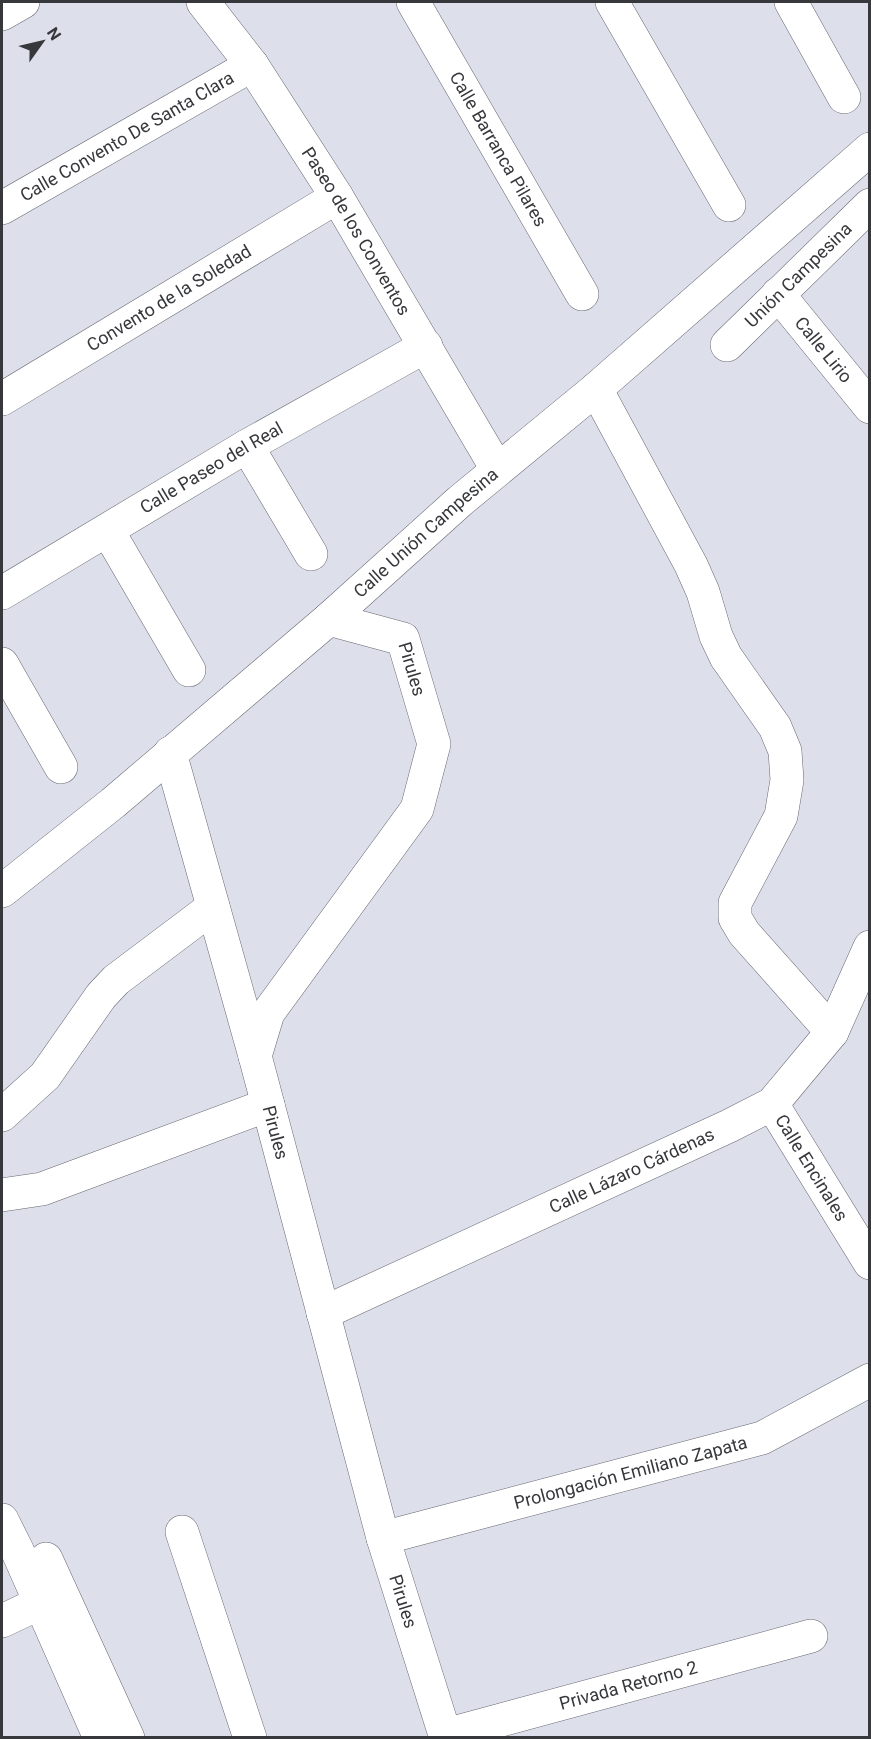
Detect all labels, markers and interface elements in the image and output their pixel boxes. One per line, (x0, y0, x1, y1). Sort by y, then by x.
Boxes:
north arrow (12, 12, 72, 72)
text: N (43, 24, 65, 44)
street label: Calle Convento De Santa Clara (16, 67, 237, 205)
street label: Calle Barranca Pilares (446, 68, 552, 230)
street label: Paseo de los Conventos (298, 143, 415, 319)
street label: Unión Campesina (740, 218, 856, 332)
street label: Convento de la Soledad (83, 240, 255, 355)
street label: Calle Lirio (791, 312, 857, 387)
street label: Calle Paseo del Real (136, 417, 286, 518)
street label: Calle Unión Campesina (349, 463, 502, 602)
street label: Pirules (394, 640, 430, 698)
street label: Pirules (259, 1103, 293, 1162)
street label: Calle Encinales (771, 1110, 853, 1225)
street label: Calle Lázaro Cárdenas (546, 1123, 717, 1217)
street label: Prolongación Emiliano Zapata (511, 1431, 749, 1513)
street label: Pirules (385, 1572, 422, 1631)
street label: Privada Retorno 2 (557, 1656, 700, 1714)

